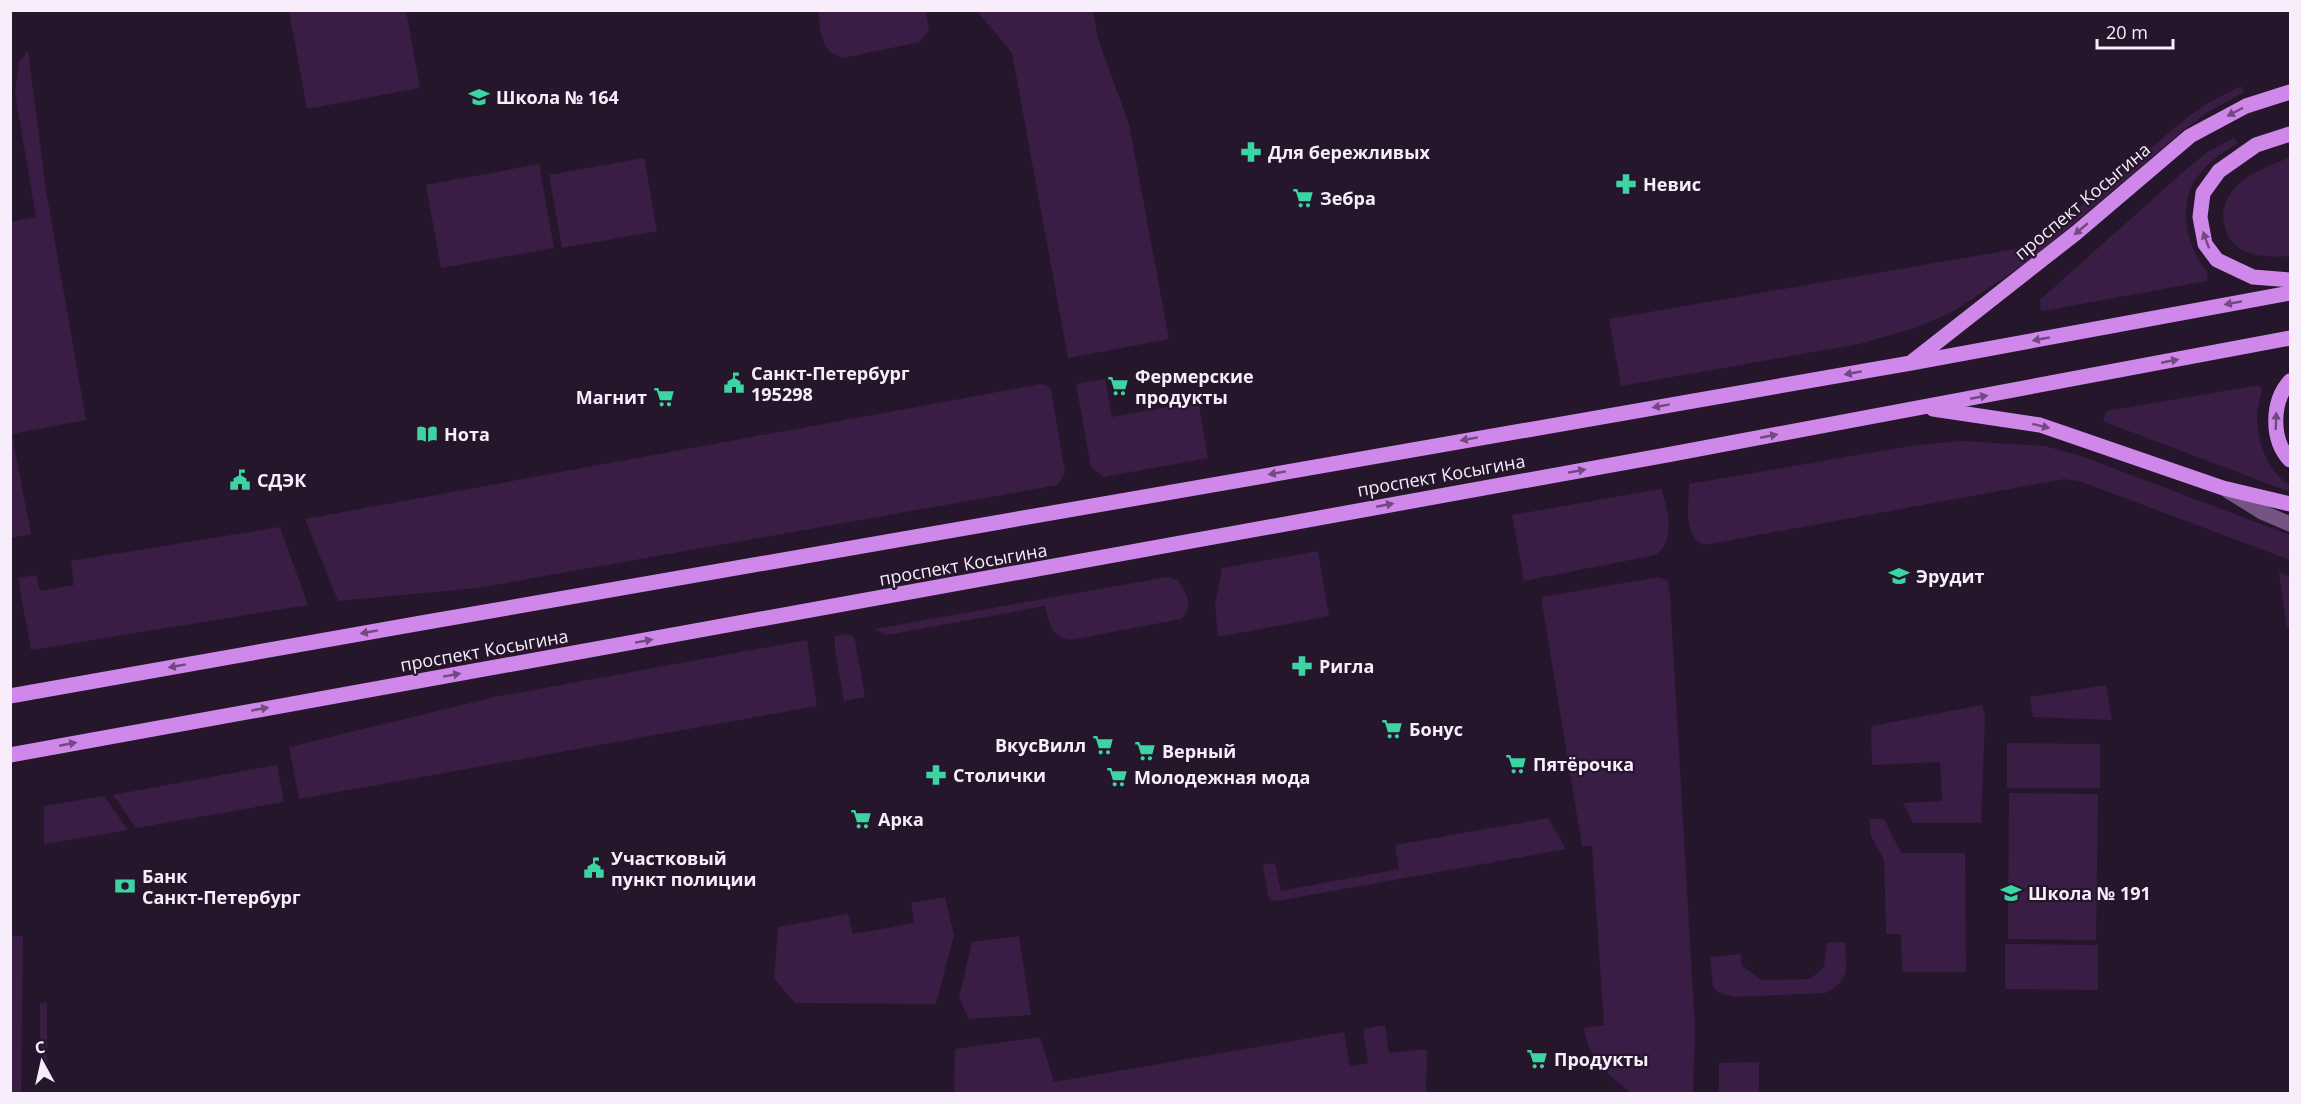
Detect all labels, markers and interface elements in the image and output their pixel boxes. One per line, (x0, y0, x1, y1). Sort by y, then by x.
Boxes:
scale bar (2097, 12, 2174, 50)
text: 20 m (2106, 20, 2148, 44)
school or university icon: Школа № 164 (467, 85, 491, 109)
place label: Школа № 164 (496, 85, 619, 109)
one-way arrow (2227, 107, 2244, 117)
street label: проспект Косыгина (2009, 137, 2155, 265)
pharmacy icon: Для бережливых (1239, 140, 1263, 164)
place label: Для бережливых (1268, 140, 1430, 164)
pharmacy icon: Невис (1614, 172, 1638, 196)
place label: Невис (1643, 172, 1701, 196)
supermarket icon: Зебра (1291, 186, 1315, 210)
place label: Зебра (1320, 186, 1376, 210)
one-way arrow (2074, 222, 2089, 235)
one-way arrow (2200, 231, 2210, 249)
one-way arrow (2223, 299, 2242, 308)
one-way arrow (2031, 335, 2050, 344)
one-way arrow (2161, 356, 2180, 365)
place label: Санкт-Петербург 195298 (751, 361, 910, 406)
place label: Фермерские продукты (1135, 364, 1254, 409)
one-way arrow (1844, 368, 1863, 377)
public building icon: Санкт-Петербург 195298 (722, 371, 746, 395)
supermarket icon: Фермерские продукты (1106, 374, 1130, 398)
place label: Магнит (576, 385, 647, 409)
supermarket icon: Магнит (652, 385, 676, 409)
one-way arrow (1969, 392, 1988, 401)
one-way arrow (1652, 402, 1671, 411)
one-way arrow (2272, 411, 2281, 430)
library icon: Нота (415, 422, 439, 446)
place label: Нота (444, 422, 490, 446)
one-way arrow (2032, 422, 2050, 431)
one-way arrow (1760, 431, 1779, 440)
one-way arrow (1460, 435, 1479, 444)
street label: проспект Косыгина (1355, 448, 1527, 502)
one-way arrow (1568, 466, 1587, 475)
public building icon: СДЭК (228, 468, 252, 492)
place label: СДЭК (257, 468, 307, 492)
one-way arrow (1267, 469, 1286, 478)
one-way arrow (1376, 500, 1395, 509)
street label: проспект Косыгина (877, 537, 1049, 591)
school or university icon: Эрудит (1887, 564, 1911, 588)
place label: Эрудит (1916, 564, 1984, 588)
street label: проспект Косыгина (398, 623, 570, 677)
one-way arrow (359, 628, 378, 637)
one-way arrow (634, 636, 653, 645)
pharmacy icon: Ригла (1290, 654, 1314, 678)
place label: Ригла (1319, 654, 1374, 678)
one-way arrow (167, 662, 186, 671)
one-way arrow (442, 670, 461, 679)
one-way arrow (250, 704, 269, 713)
supermarket icon: Бонус (1380, 717, 1404, 741)
place label: Бонус (1409, 717, 1463, 741)
place label: ВкусВилл (995, 733, 1086, 757)
supermarket icon: ВкусВилл (1091, 733, 1115, 757)
one-way arrow (59, 739, 78, 748)
supermarket icon: Верный (1133, 739, 1157, 763)
place label: Верный (1162, 739, 1236, 763)
supermarket icon: Пятёрочка (1504, 752, 1528, 776)
place label: Пятёрочка (1533, 752, 1634, 776)
pharmacy icon: Столички (924, 763, 948, 787)
place label: Столички (953, 763, 1046, 787)
supermarket icon: Молодежная мода (1105, 765, 1129, 789)
place label: Молодежная мода (1134, 765, 1310, 789)
supermarket icon: Арка (849, 807, 873, 831)
place label: Арка (878, 807, 924, 831)
place label: Участковый пункт полиции (611, 846, 756, 891)
public building icon: Участковый пункт полиции (582, 856, 606, 880)
place label: Банк Санкт-Петербург (142, 864, 301, 909)
bank icon: Банк Санкт-Петербург (113, 874, 137, 898)
school or university icon: Школа № 191 (1999, 881, 2023, 905)
place label: Школа № 191 (2028, 881, 2151, 905)
north arrow (12, 1032, 72, 1092)
text: С (33, 1036, 46, 1059)
supermarket icon: Продукты (1525, 1047, 1549, 1071)
place label: Продукты (1554, 1047, 1649, 1071)

